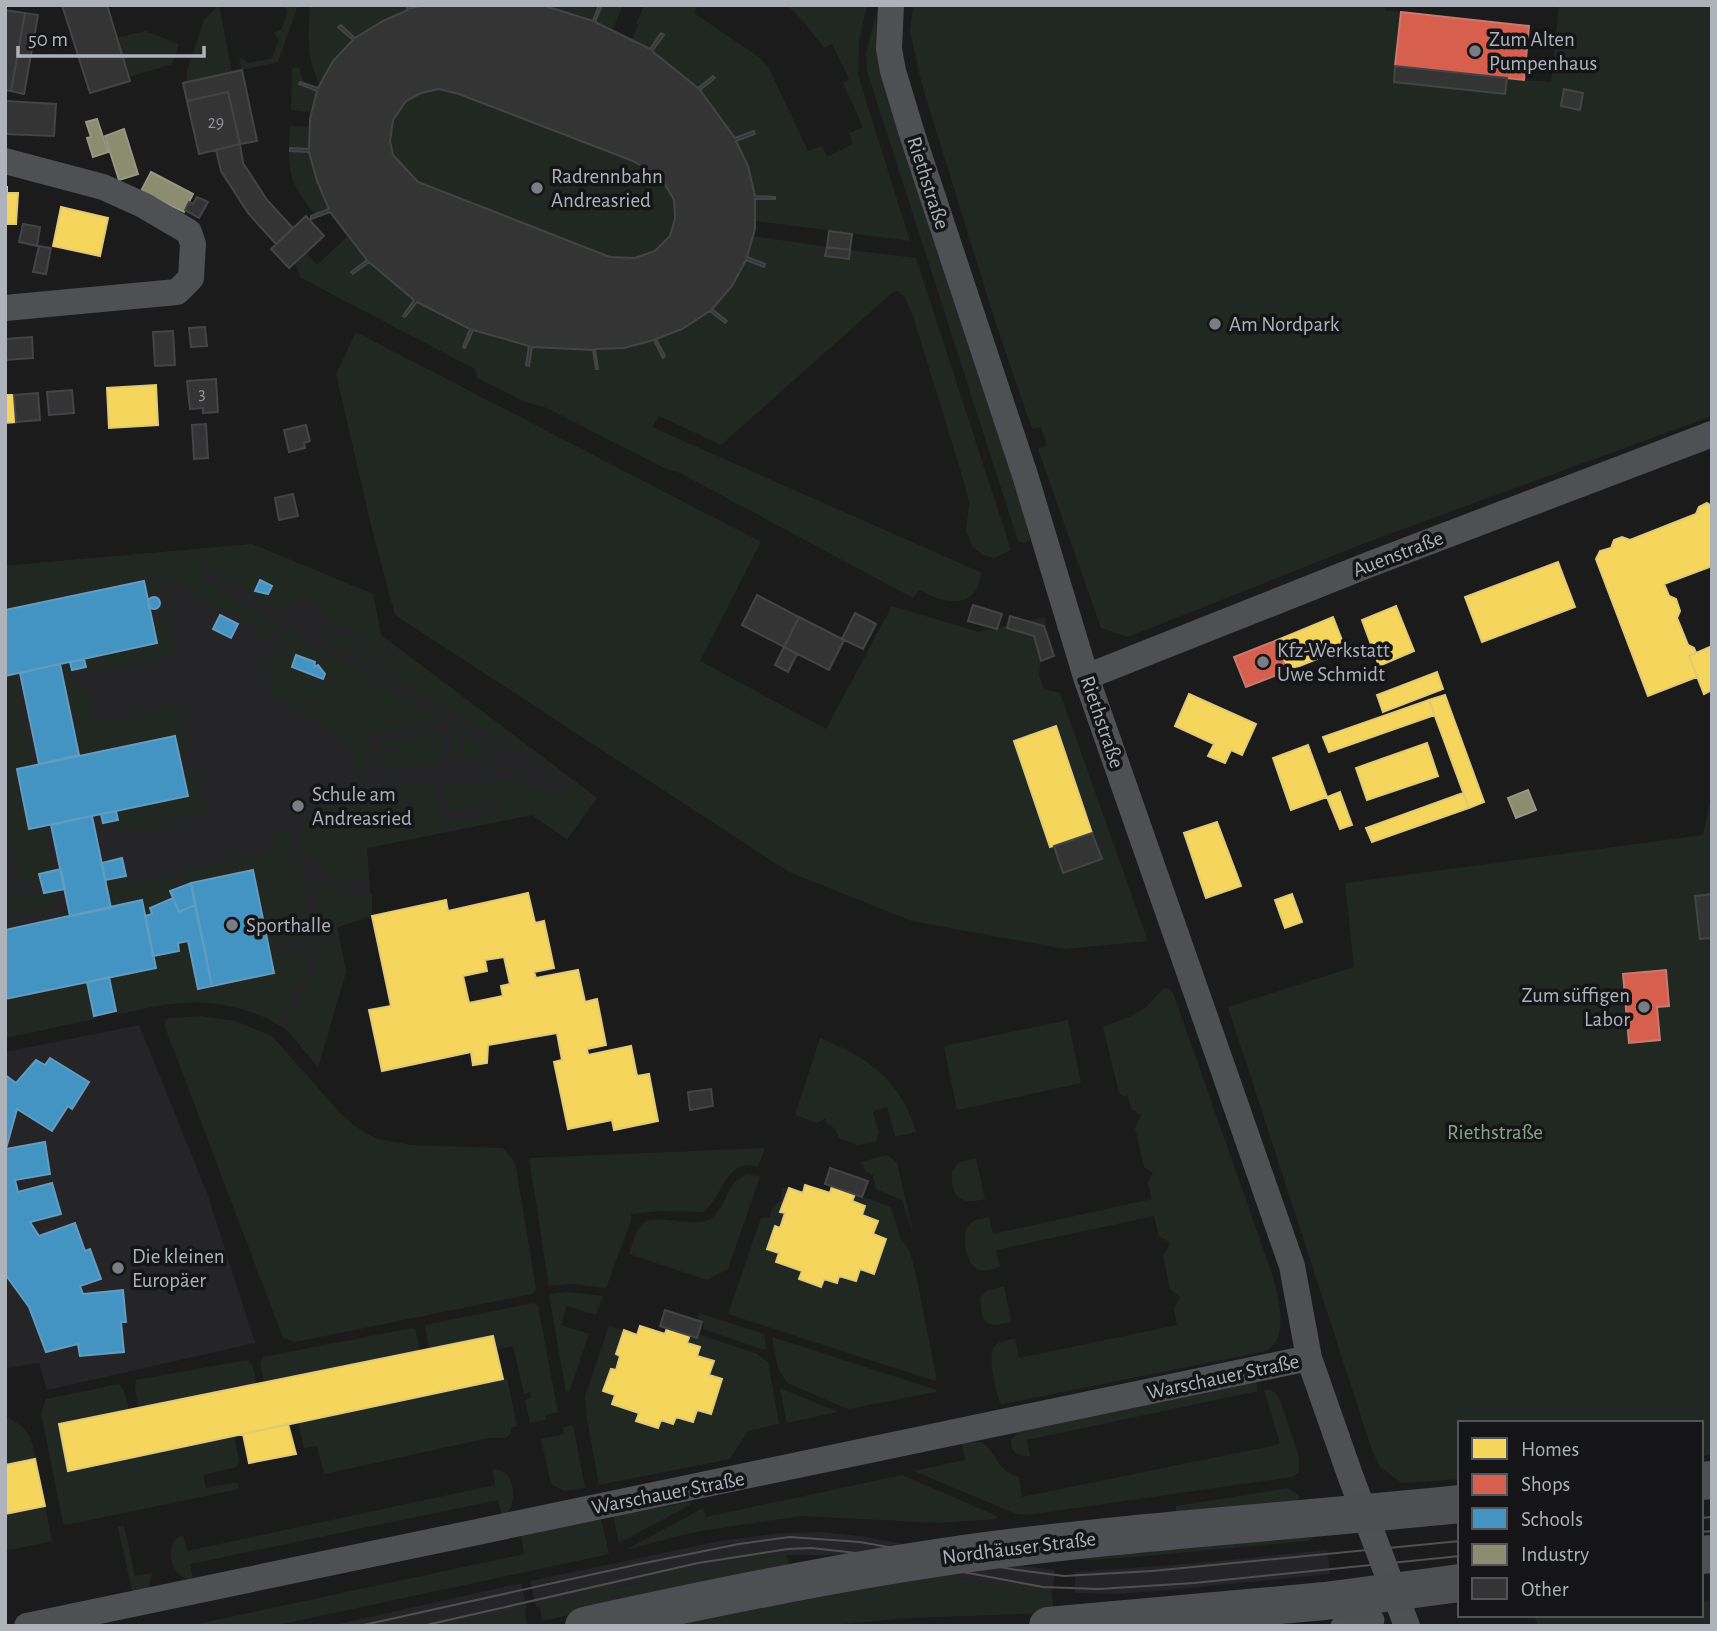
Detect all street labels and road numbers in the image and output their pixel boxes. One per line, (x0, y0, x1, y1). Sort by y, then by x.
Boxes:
street label: Riethstraße (903, 134, 953, 232)
street label: Auenstraße (1350, 527, 1446, 581)
street label: Riethstraße (1076, 673, 1128, 771)
street label: Warschauer Straße (1145, 1351, 1301, 1403)
street label: Warschauer Straße (590, 1468, 746, 1518)
street label: Nordhäuser Straße (941, 1528, 1097, 1568)

